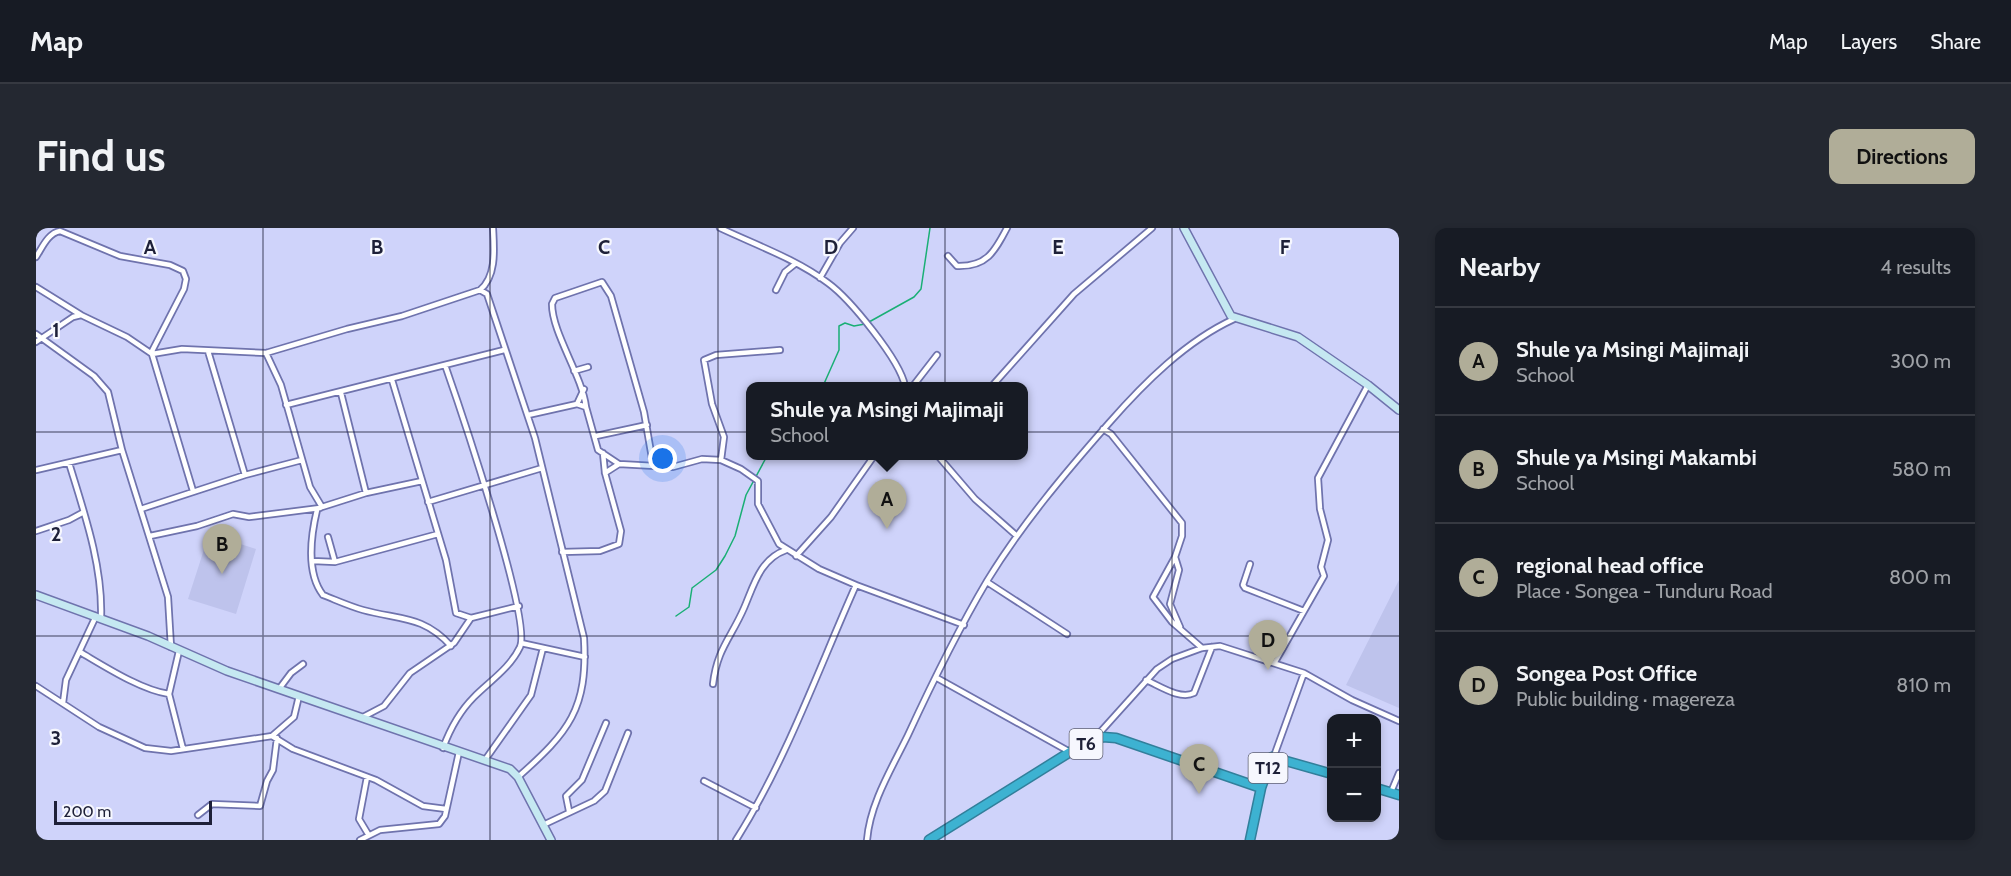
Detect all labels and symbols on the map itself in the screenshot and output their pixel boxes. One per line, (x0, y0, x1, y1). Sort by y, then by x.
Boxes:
text: A (144, 235, 157, 259)
text: B (371, 235, 383, 259)
text: C (598, 235, 610, 259)
text: D (824, 235, 838, 259)
text: E (1052, 235, 1064, 259)
text: F (1280, 235, 1291, 259)
text: 1 (52, 318, 60, 342)
your location (648, 444, 677, 473)
pin: A (868, 480, 906, 529)
text: 2 (51, 522, 61, 546)
pin: B (202, 524, 242, 574)
pin: D (1248, 620, 1288, 670)
text: 3 (51, 726, 61, 750)
road number: T6 (1070, 729, 1102, 759)
pin: C (1180, 744, 1218, 794)
road number: T12 (1248, 753, 1288, 783)
scale bar (54, 798, 212, 826)

